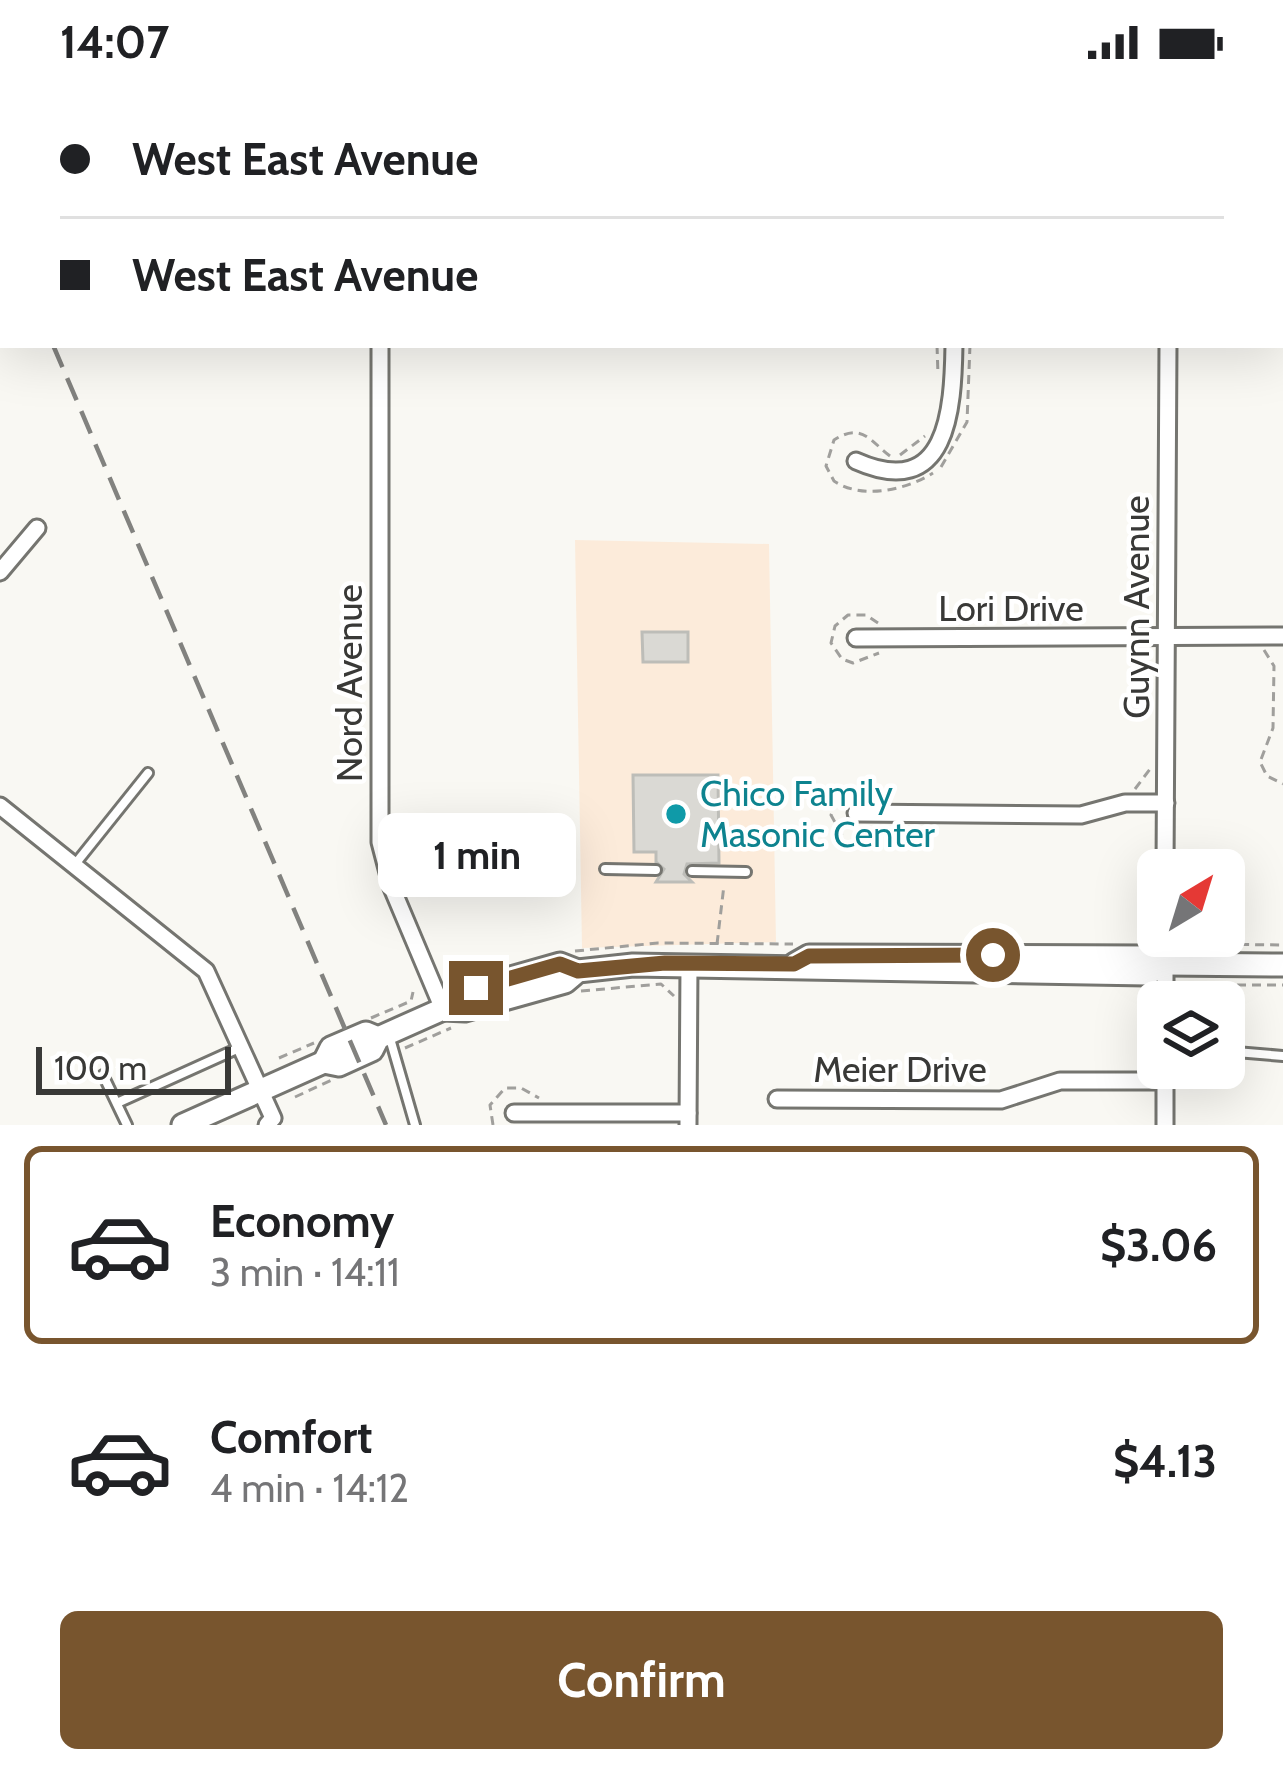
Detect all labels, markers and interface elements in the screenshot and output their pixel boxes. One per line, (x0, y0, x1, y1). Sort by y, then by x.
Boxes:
text: 14:07 (60, 15, 169, 69)
text: West East Avenue (132, 132, 478, 186)
text: West East Avenue (132, 248, 478, 302)
street label: Guynn Avenue (1114, 495, 1158, 719)
street label: Nord Avenue (327, 584, 371, 782)
street label: Lori Drive (938, 586, 1084, 630)
place label: Chico Family Masonic Center (700, 771, 936, 856)
marker: Chico Family Masonic Center (663, 801, 689, 827)
callout: 1 min (377, 814, 575, 898)
text: 1 min (433, 831, 521, 879)
north arrow (1137, 849, 1245, 957)
map controls (1137, 849, 1245, 1089)
route start (966, 928, 1020, 982)
route end (449, 961, 503, 1015)
button: layers (1137, 981, 1245, 1089)
scale bar (36, 1041, 231, 1094)
street label: Meier Drive (813, 1047, 987, 1091)
text: 100 m (54, 1048, 147, 1088)
icon: car (66, 1191, 174, 1299)
text: Economy (210, 1194, 394, 1248)
text: $3.06 (1100, 1218, 1217, 1272)
text: 3 min · 14:11 (210, 1248, 400, 1296)
icon: car (66, 1407, 174, 1515)
text: Comfort (210, 1410, 373, 1464)
text: $4.13 (1113, 1434, 1217, 1488)
text: 4 min · 14:12 (210, 1464, 409, 1512)
button: Confirm (60, 1611, 1223, 1749)

